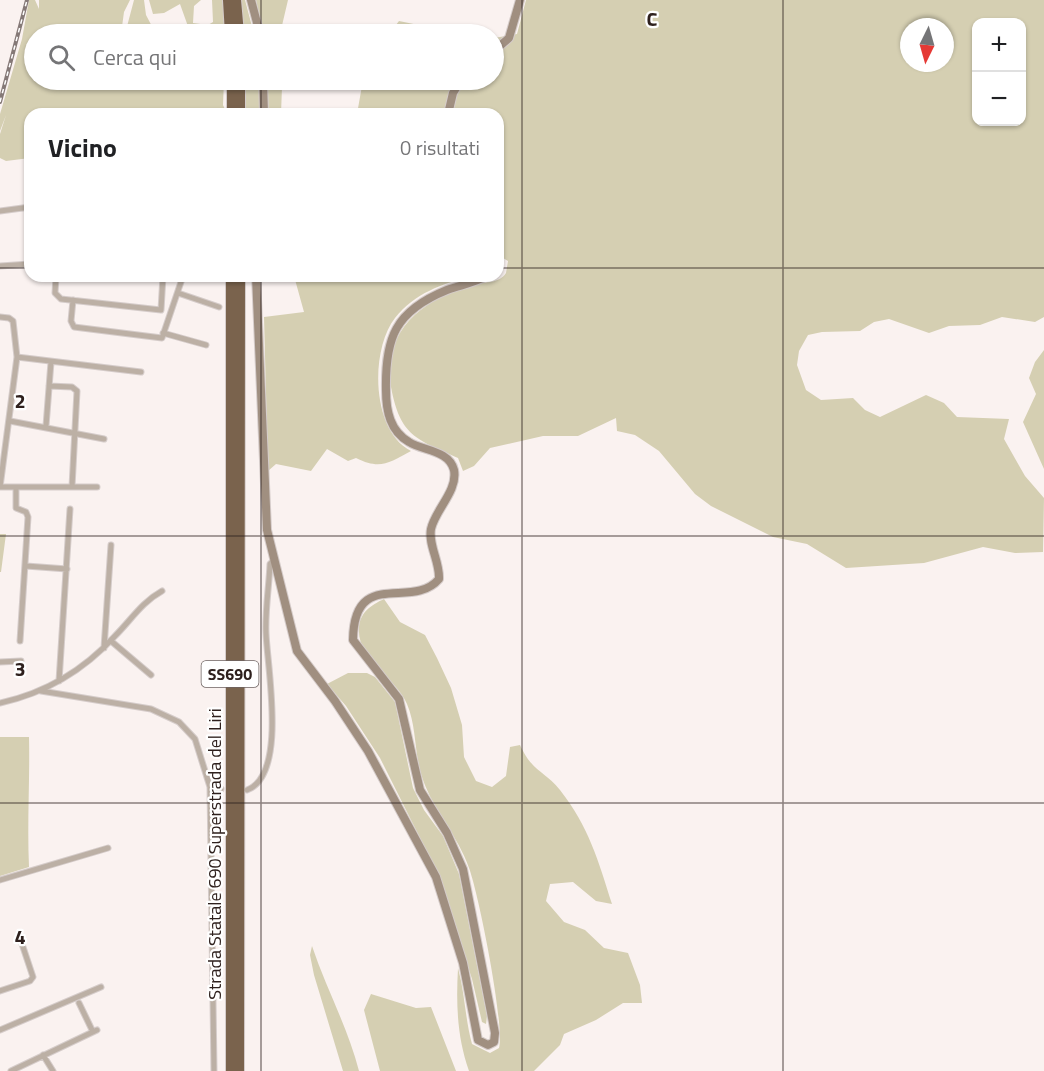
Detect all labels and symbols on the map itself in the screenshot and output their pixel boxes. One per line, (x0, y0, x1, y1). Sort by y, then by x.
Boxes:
text: C (647, 3, 658, 34)
north arrow (900, 18, 954, 72)
text: 2 (14, 385, 26, 416)
text: 3 (14, 653, 26, 684)
road number: SS690 (202, 661, 258, 687)
street label: Strada Statale 690 Superstrada del Liri (201, 708, 228, 1000)
text: 4 (14, 921, 26, 952)

